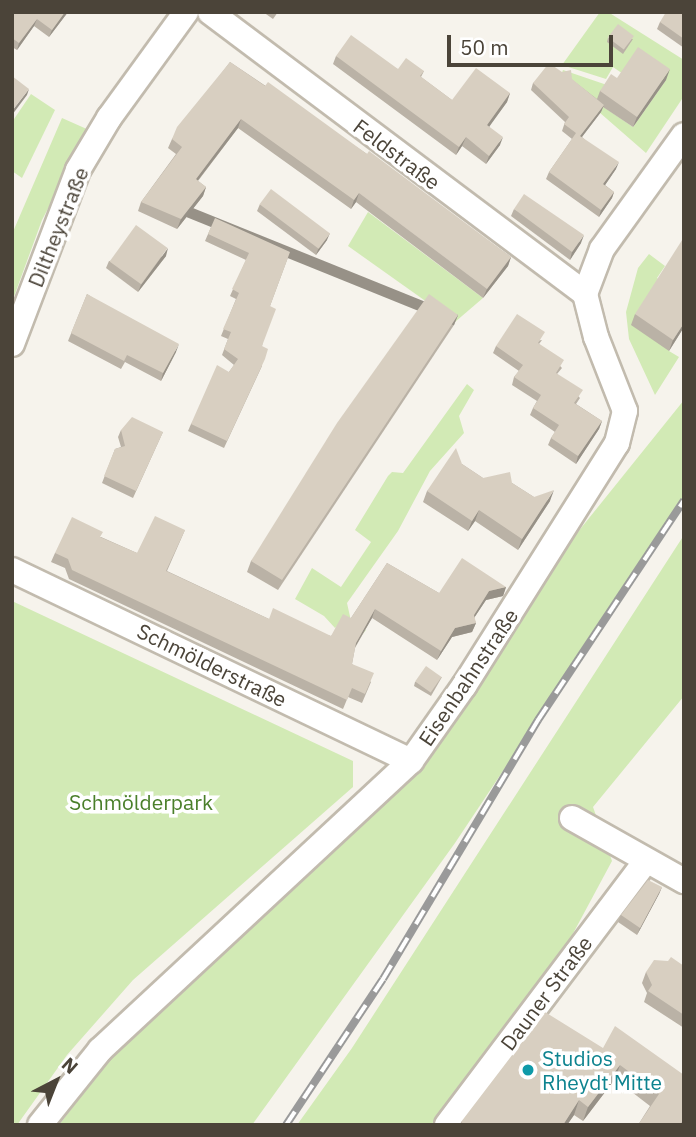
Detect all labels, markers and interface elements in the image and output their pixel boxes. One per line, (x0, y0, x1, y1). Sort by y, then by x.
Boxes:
scale bar (451, 21, 617, 65)
text: 50 m (460, 33, 509, 61)
street label: Feldstraße (349, 113, 445, 195)
street label: Diltheystraße (22, 163, 94, 291)
street label: Eisenbahnstraße (413, 604, 523, 750)
street label: Schmölderstraße (133, 618, 291, 712)
park label: Schmölderpark (69, 789, 213, 815)
street label: Dauner Straße (495, 931, 597, 1055)
place label: Studios Rheydt Mitte (542, 1045, 662, 1095)
north arrow (21, 1046, 91, 1116)
text: N (57, 1052, 83, 1079)
marker: Studios Rheydt Mitte (520, 1062, 536, 1078)

